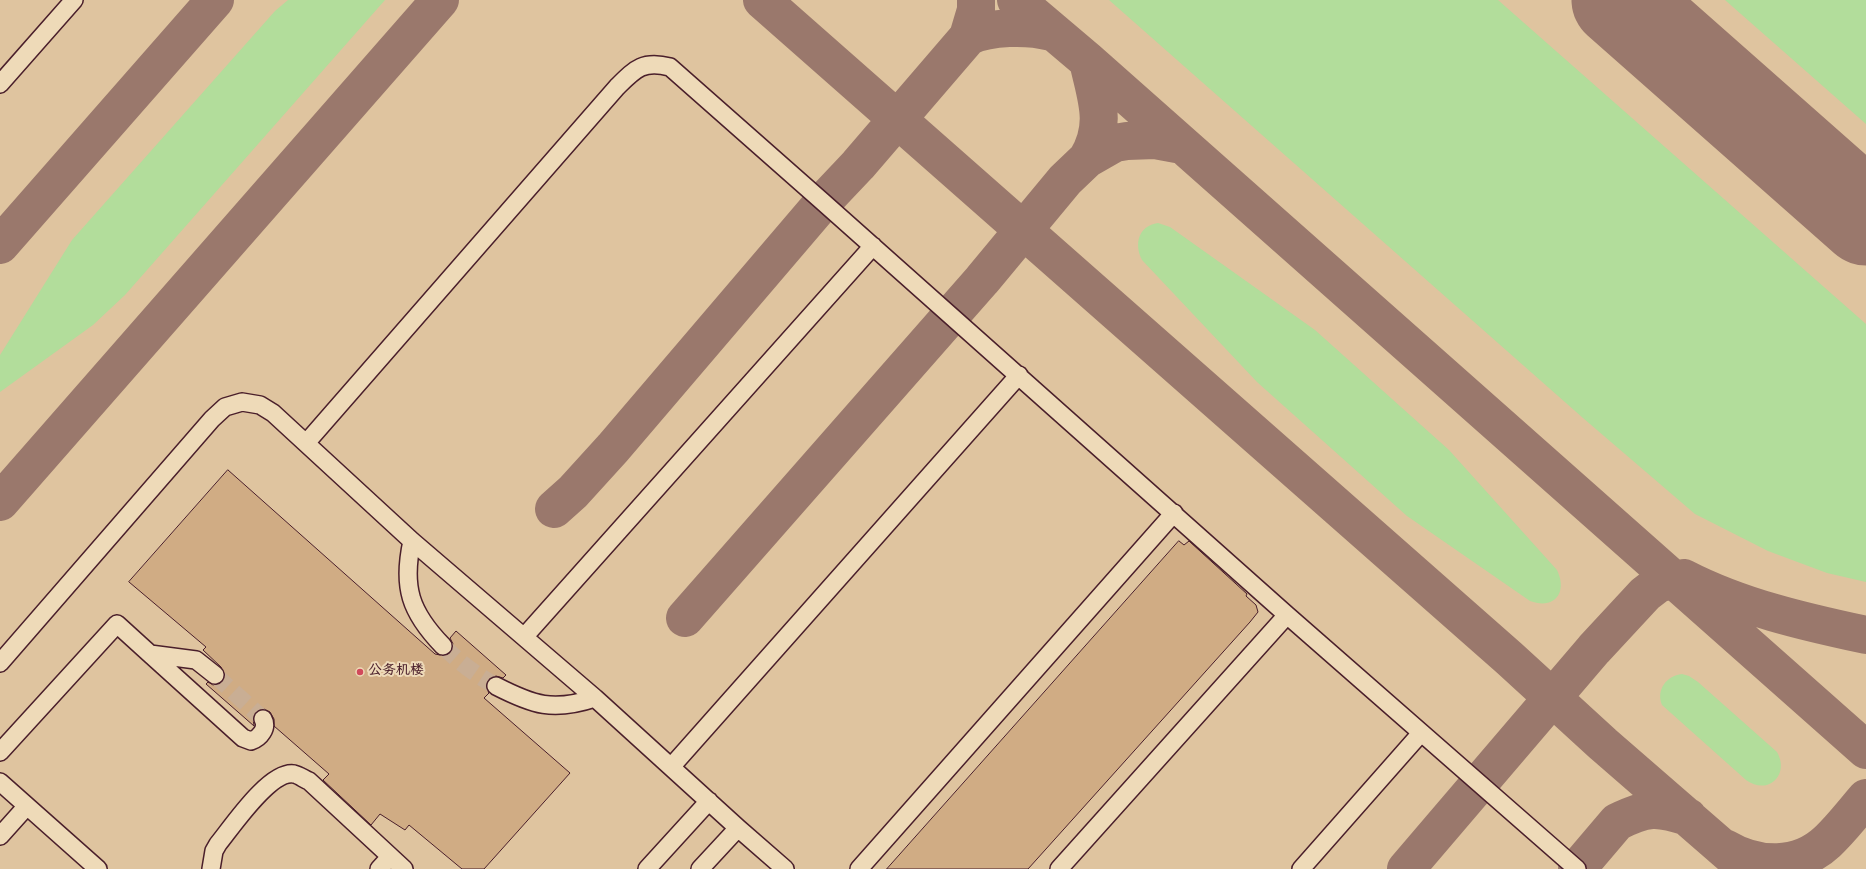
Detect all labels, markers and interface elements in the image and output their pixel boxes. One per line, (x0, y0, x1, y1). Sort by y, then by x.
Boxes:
place label: 公务机楼 (368, 664, 424, 680)
marker: 公务机楼 (355, 667, 365, 677)

